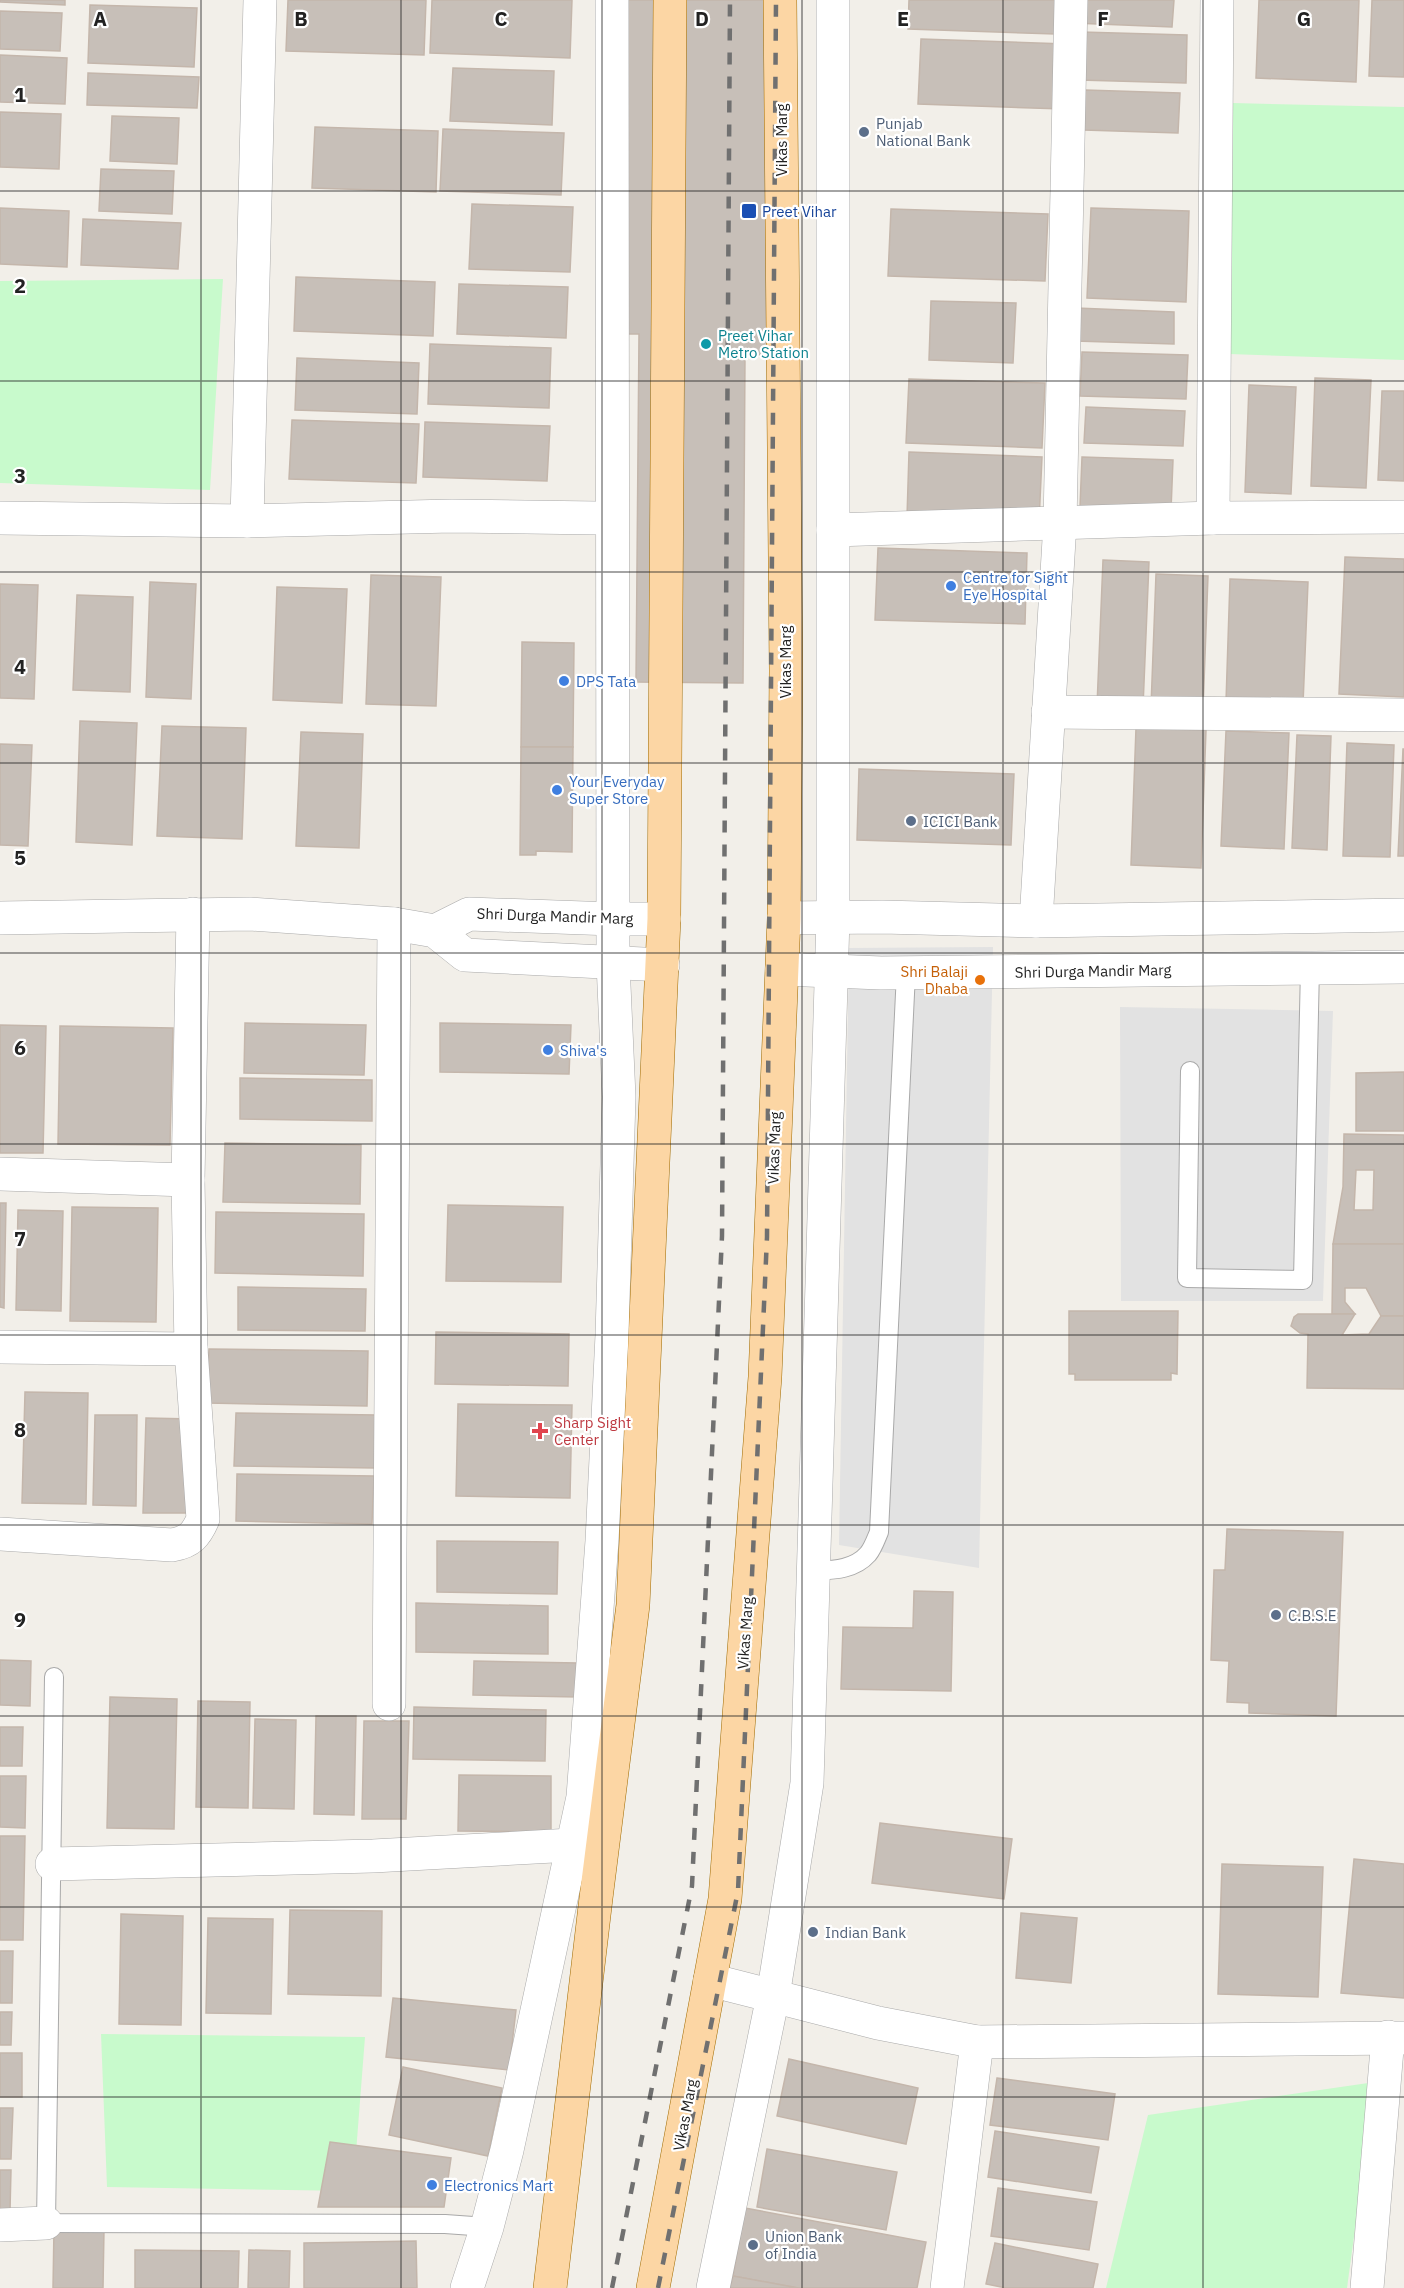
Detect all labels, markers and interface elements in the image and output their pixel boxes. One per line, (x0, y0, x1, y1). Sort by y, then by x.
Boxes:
text: A (93, 5, 107, 32)
text: B (294, 5, 308, 32)
text: C (494, 5, 508, 32)
text: D (695, 5, 709, 32)
text: E (897, 5, 909, 32)
text: F (1097, 5, 1109, 32)
text: G (1297, 5, 1311, 32)
text: 1 (14, 81, 26, 108)
street label: Vikas Marg (772, 104, 791, 176)
place label: Punjab National Bank (876, 114, 971, 150)
marker: Punjab National Bank (857, 125, 871, 139)
marker: Preet Vihar (740, 202, 758, 220)
place label: Preet Vihar (762, 202, 837, 221)
text: 2 (14, 272, 26, 299)
place label: Preet Vihar Metro Station (718, 326, 809, 362)
marker: Preet Vihar Metro Station (699, 337, 713, 351)
text: 3 (14, 462, 26, 489)
place label: Centre for Sight Eye Hospital (963, 568, 1068, 604)
marker: Centre for Sight Eye Hospital (944, 579, 958, 593)
street label: Vikas Marg (776, 626, 795, 698)
text: 4 (14, 653, 26, 680)
place label: DPS Tata (576, 672, 636, 691)
marker: DPS Tata (557, 674, 571, 688)
place label: Your Everyday Super Store (569, 772, 665, 808)
marker: Your Everyday Super Store (550, 783, 564, 797)
place label: ICICI Bank (923, 812, 997, 831)
marker: ICICI Bank (904, 814, 918, 828)
text: 5 (14, 844, 26, 871)
street label: Shri Durga Mandir Marg (476, 904, 634, 928)
street label: Shri Durga Mandir Marg (1015, 960, 1172, 982)
place label: Shri Balaji Dhaba (901, 962, 968, 998)
marker: Shri Balaji Dhaba (973, 973, 987, 987)
text: 6 (14, 1034, 26, 1061)
place label: Shiva's (560, 1041, 607, 1060)
marker: Shiva's (541, 1043, 555, 1057)
street label: Vikas Marg (763, 1111, 785, 1185)
text: 7 (14, 1225, 26, 1252)
place label: Sharp Sight Center (554, 1413, 631, 1449)
text: 8 (14, 1416, 26, 1443)
marker: Sharp Sight Center (531, 1422, 549, 1440)
street label: Vikas Marg (733, 1596, 757, 1670)
text: 9 (14, 1606, 26, 1633)
place label: C.B.S.E (1288, 1606, 1337, 1625)
marker: C.B.S.E (1269, 1608, 1283, 1622)
place label: Indian Bank (825, 1923, 906, 1942)
marker: Indian Bank (806, 1925, 820, 1939)
street label: Vikas Marg (669, 2077, 701, 2153)
place label: Electronics Mart (444, 2176, 553, 2195)
marker: Electronics Mart (425, 2178, 439, 2192)
place label: Union Bank of India (765, 2227, 842, 2263)
marker: Union Bank of India (746, 2238, 760, 2252)

